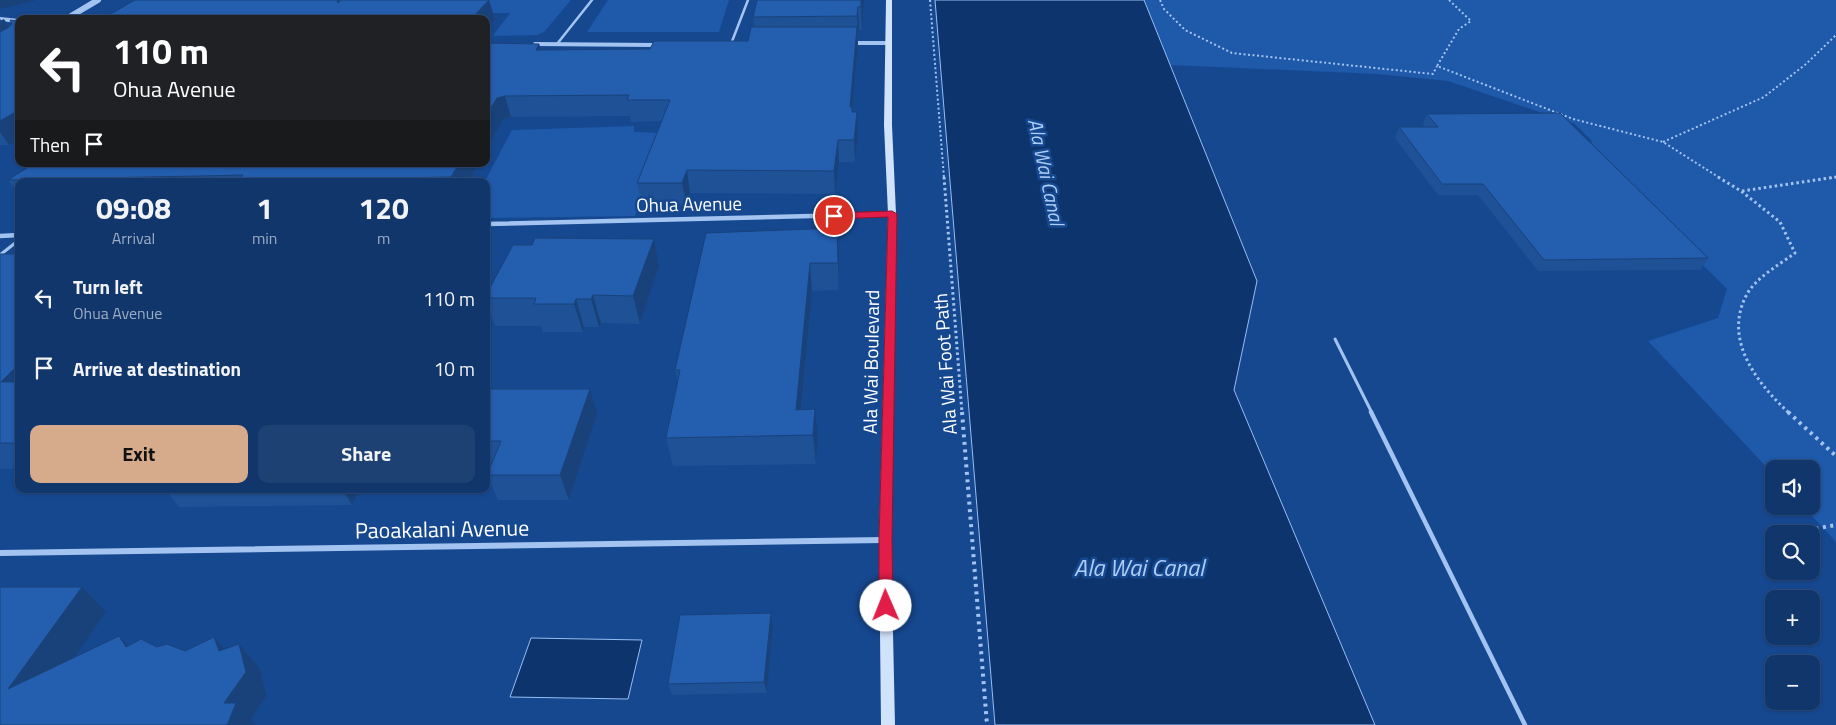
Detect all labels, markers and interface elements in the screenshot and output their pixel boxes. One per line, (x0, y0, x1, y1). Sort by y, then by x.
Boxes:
text: 110 m (113, 24, 209, 78)
icon: left (30, 35, 95, 100)
text: Ohua Avenue (113, 72, 236, 106)
water label: Ala Wai Canal (1020, 116, 1073, 231)
text: Then (30, 130, 70, 159)
icon: arrive (80, 130, 108, 158)
text: 09:08 (96, 185, 171, 231)
text: 1 (256, 185, 273, 231)
text: 120 (359, 185, 409, 231)
street label: Ohua Avenue (636, 188, 742, 219)
pin (813, 195, 855, 237)
icon: arrive (820, 202, 848, 230)
text: Arrival (112, 226, 155, 250)
text: min (252, 226, 277, 250)
text: m (377, 226, 390, 250)
text: Turn left (73, 272, 143, 301)
icon: left (30, 284, 58, 312)
text: 110 m (423, 284, 475, 313)
street label: Ala Wai Boulevard (855, 290, 886, 434)
street label: Ala Wai Foot Path (925, 292, 964, 436)
text: Ohua Avenue (73, 301, 162, 325)
icon: arrive (30, 354, 58, 382)
text: Arrive at destination (73, 354, 241, 383)
text: 10 m (434, 354, 475, 383)
button: Exit (30, 425, 248, 483)
button: Share (258, 425, 475, 483)
map controls (1765, 460, 1820, 710)
button: sound (1765, 460, 1820, 515)
street label: Paoakalani Avenue (354, 510, 530, 548)
button: search (1765, 525, 1820, 580)
water label: Ala Wai Canal (1074, 549, 1207, 585)
position arrow (859, 579, 911, 631)
button: + (1765, 590, 1820, 645)
button: − (1765, 655, 1820, 710)

